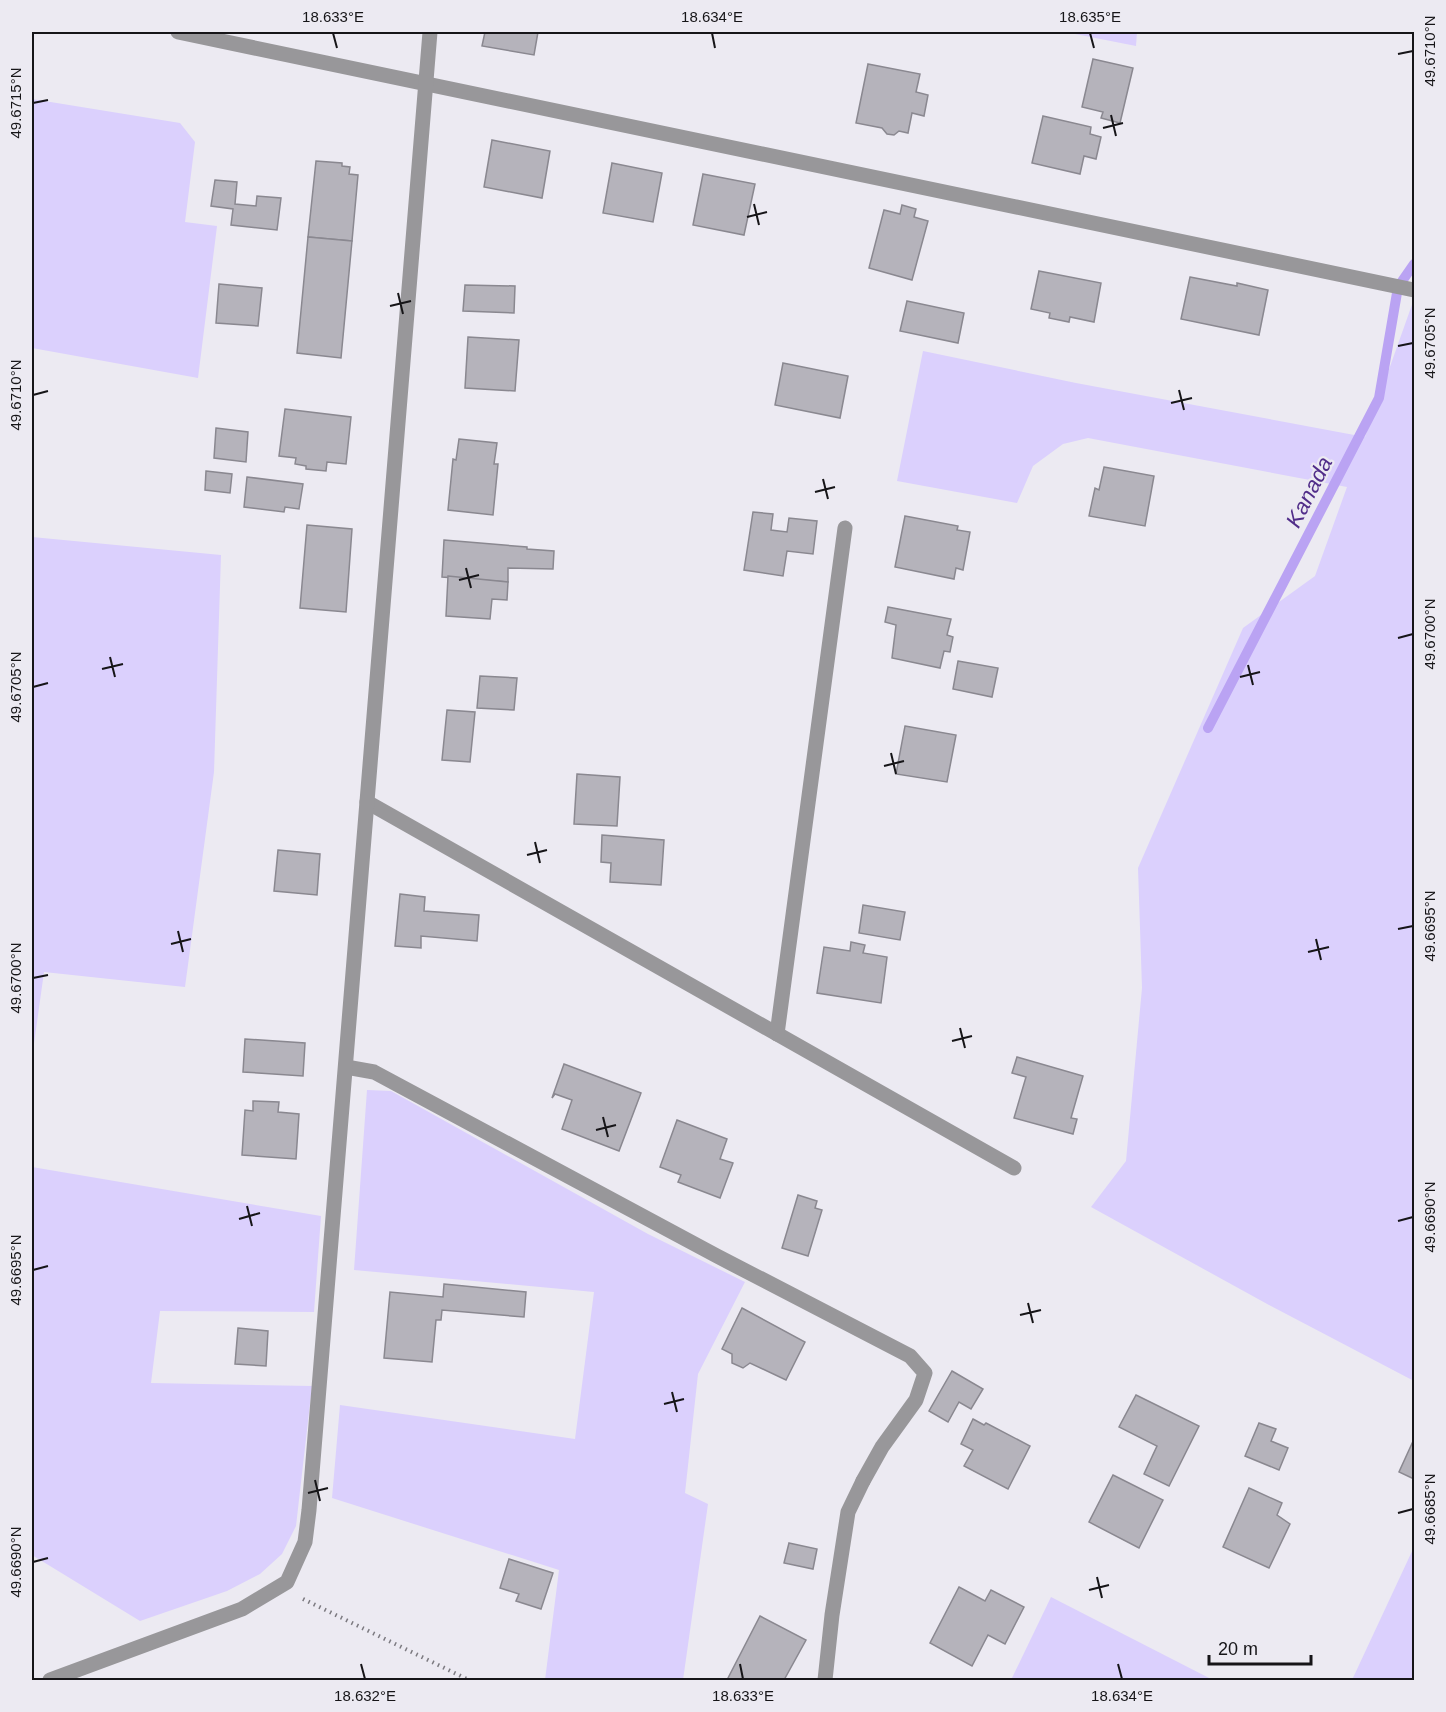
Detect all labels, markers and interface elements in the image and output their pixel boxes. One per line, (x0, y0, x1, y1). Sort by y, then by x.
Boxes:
text: 18.633°E (302, 8, 364, 25)
text: 18.634°E (681, 8, 743, 25)
text: 18.635°E (1059, 8, 1121, 25)
text: 49.6710°N (1421, 15, 1438, 87)
text: 49.6715°N (7, 67, 24, 139)
text: 49.6705°N (1421, 307, 1438, 379)
text: 49.6710°N (7, 359, 24, 431)
water label: Kanada (1281, 453, 1337, 531)
text: 49.6700°N (1421, 598, 1438, 670)
text: 49.6705°N (7, 651, 24, 723)
text: 49.6695°N (1421, 890, 1438, 962)
text: 49.6700°N (7, 942, 24, 1014)
text: 49.6690°N (1421, 1181, 1438, 1253)
text: 49.6695°N (7, 1234, 24, 1306)
text: 49.6685°N (1421, 1473, 1438, 1545)
text: 49.6690°N (7, 1526, 24, 1598)
scale bar (1209, 1628, 1311, 1666)
text: 20 m (1218, 1639, 1258, 1659)
text: 18.632°E (334, 1687, 396, 1704)
text: 18.633°E (712, 1687, 774, 1704)
text: 18.634°E (1091, 1687, 1153, 1704)

